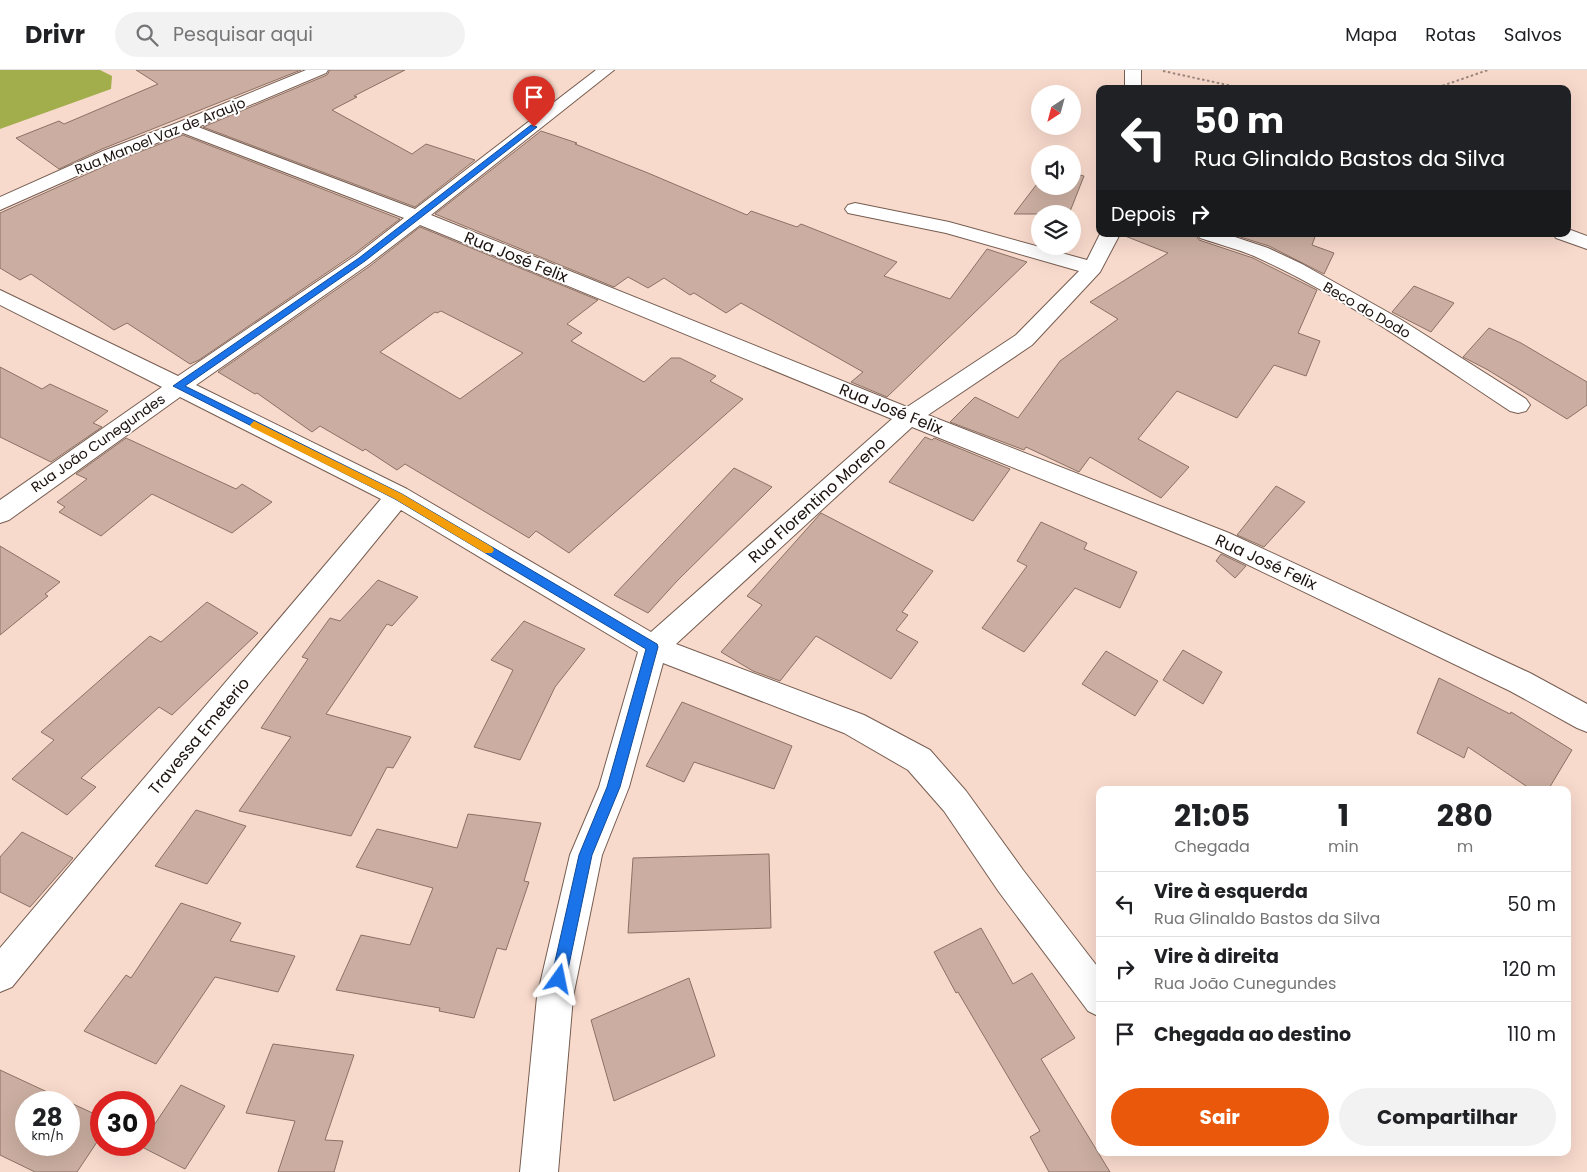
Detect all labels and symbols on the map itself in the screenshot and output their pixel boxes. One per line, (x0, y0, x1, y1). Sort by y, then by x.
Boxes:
pin (513, 76, 555, 127)
north arrow (1031, 85, 1081, 135)
street label: Rua Manoel Vaz de Araujo (72, 93, 248, 179)
street label: Rua José Felix (461, 226, 572, 288)
street label: Beco do Dodo (1320, 277, 1414, 343)
street label: Rua José Felix (836, 378, 947, 440)
street label: Rua João Cunegundes (27, 389, 169, 497)
street label: Rua Florentino Moreno (743, 432, 891, 568)
street label: Rua José Felix (1211, 528, 1321, 596)
street label: Travessa Emeterio (143, 672, 255, 800)
position arrow (532, 952, 584, 1004)
speed limit sign: 30 (90, 1091, 155, 1156)

